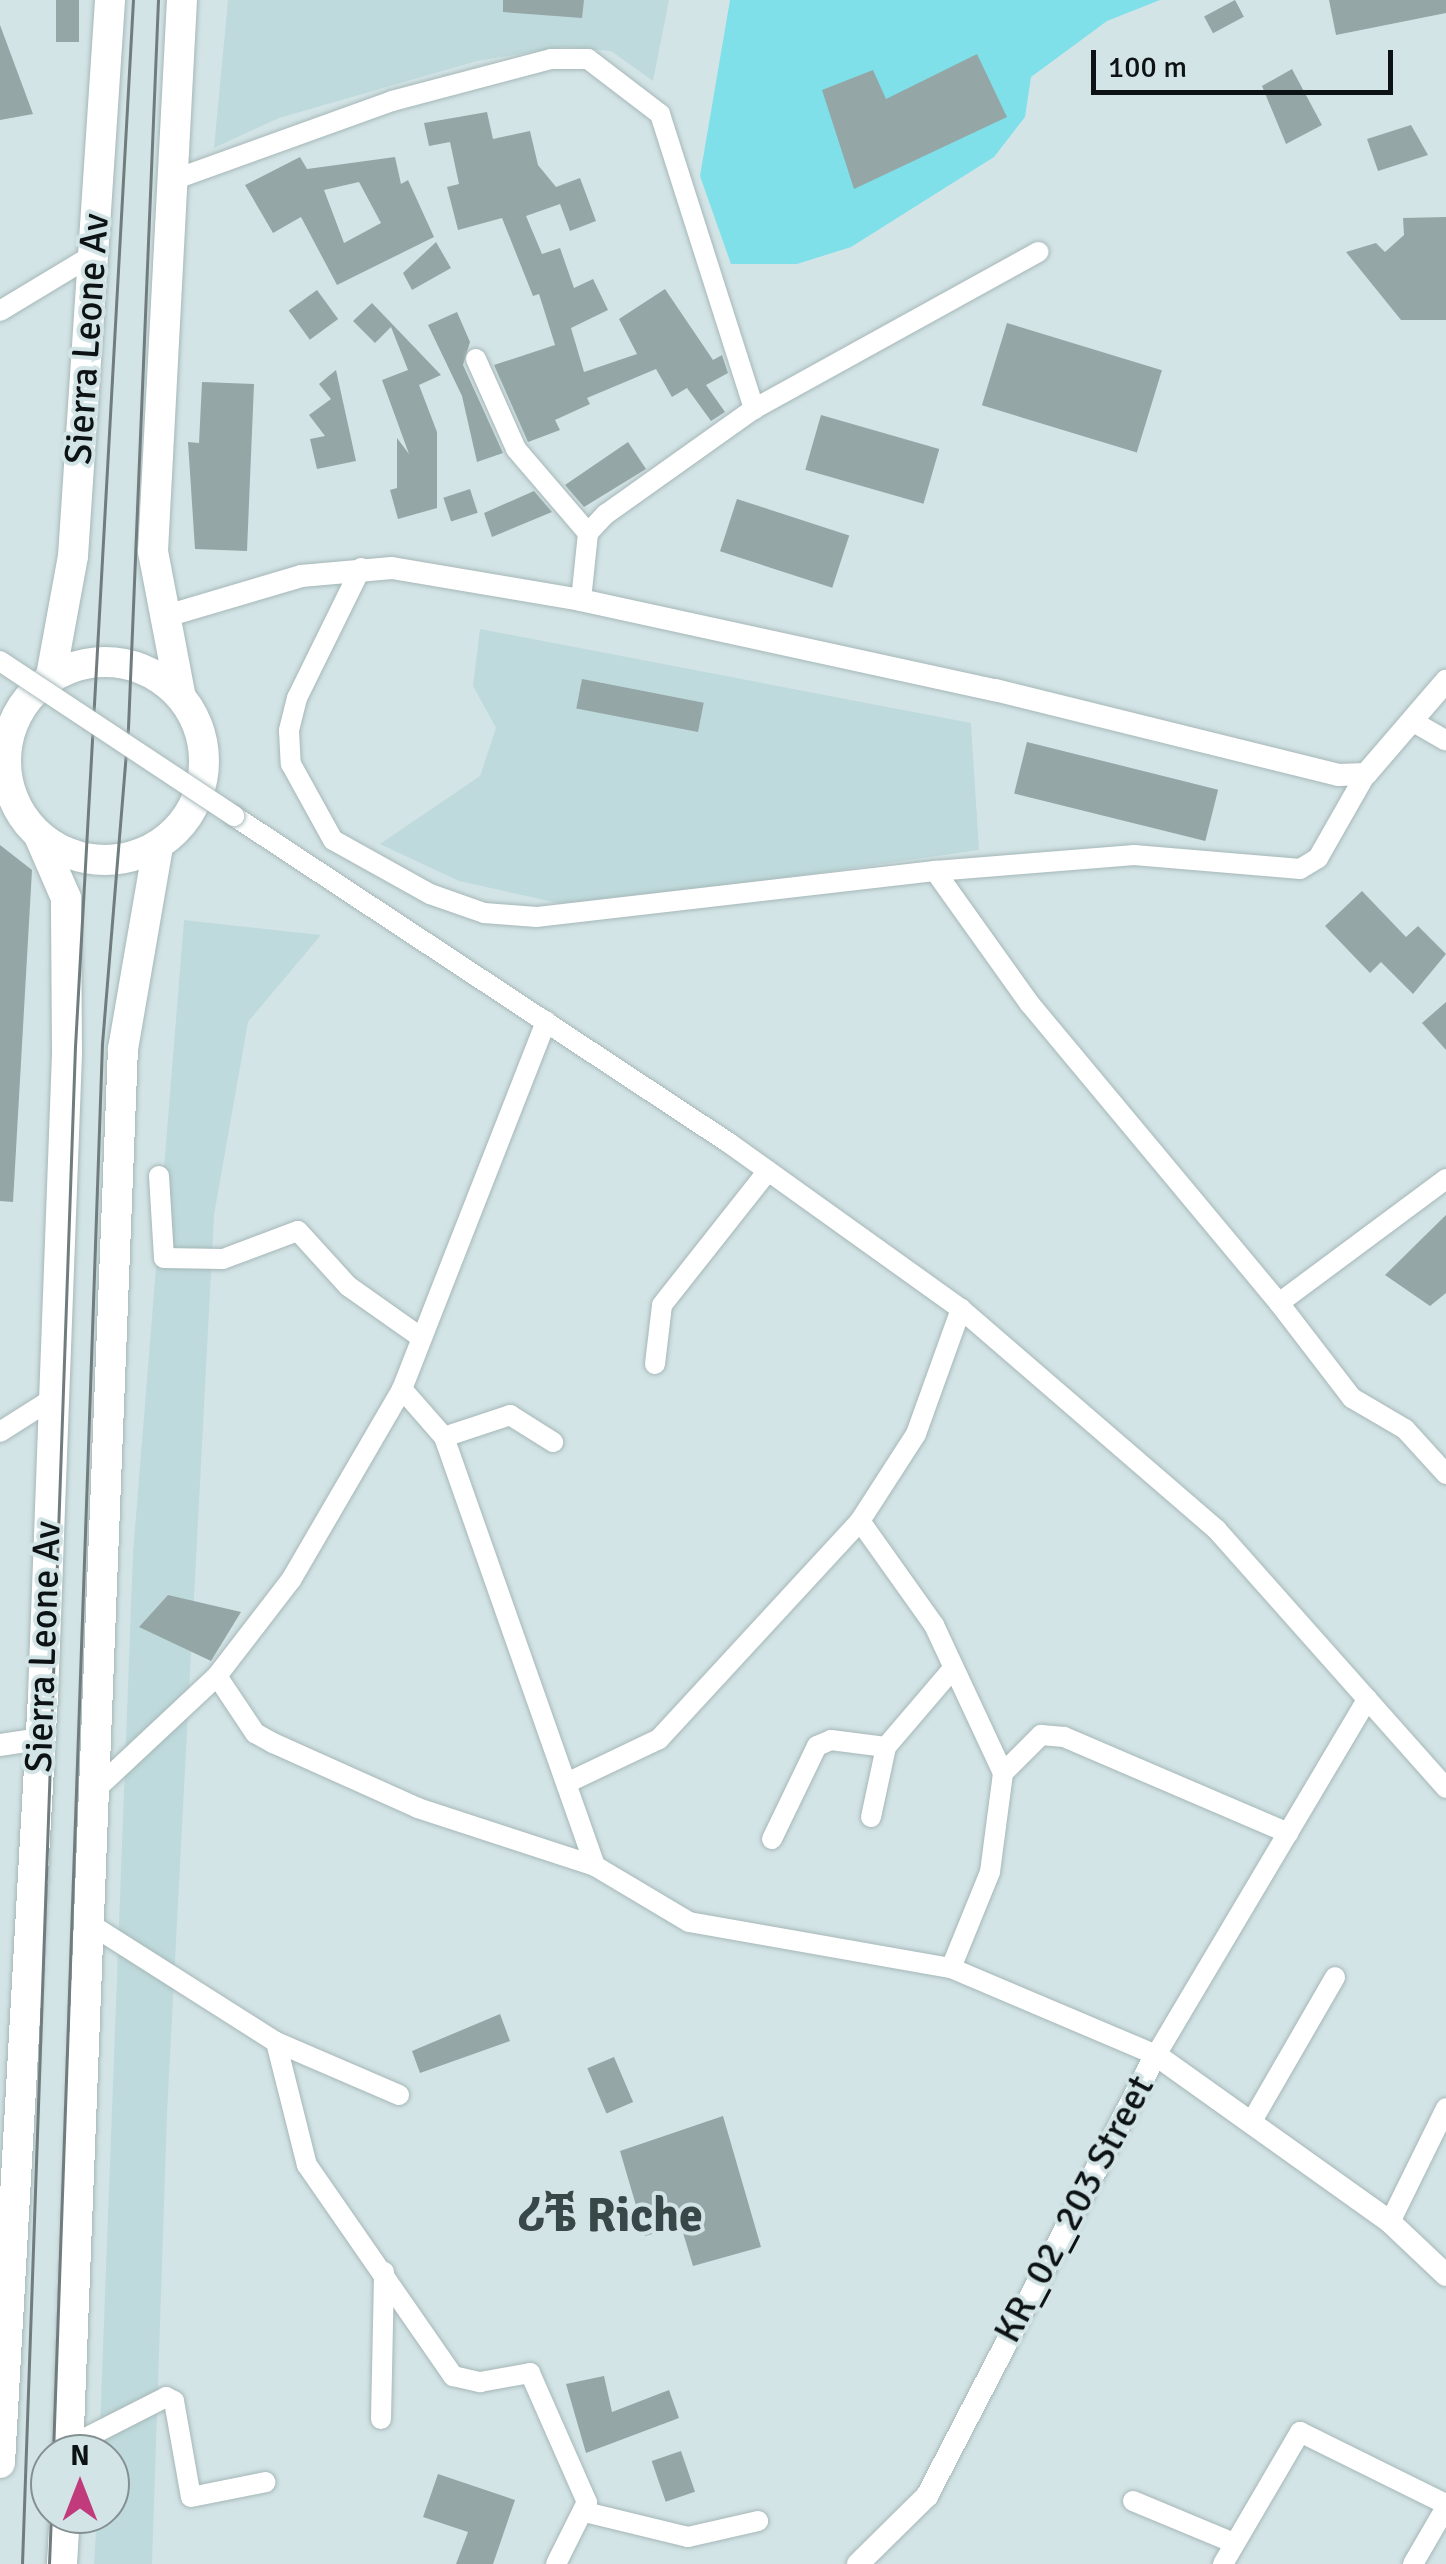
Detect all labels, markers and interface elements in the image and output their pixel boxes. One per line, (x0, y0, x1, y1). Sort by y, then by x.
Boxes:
scale bar (1096, 30, 1398, 92)
text: 100 m (1108, 49, 1187, 86)
street label: Sierra Leone Av (55, 212, 119, 466)
street label: Sierra Leone Av (16, 1521, 70, 1773)
street label: KR_02_203 Street (984, 2068, 1164, 2350)
district label: ሪቼ Riche (517, 2187, 703, 2245)
north arrow (30, 2434, 130, 2534)
text: N (70, 2439, 90, 2473)

